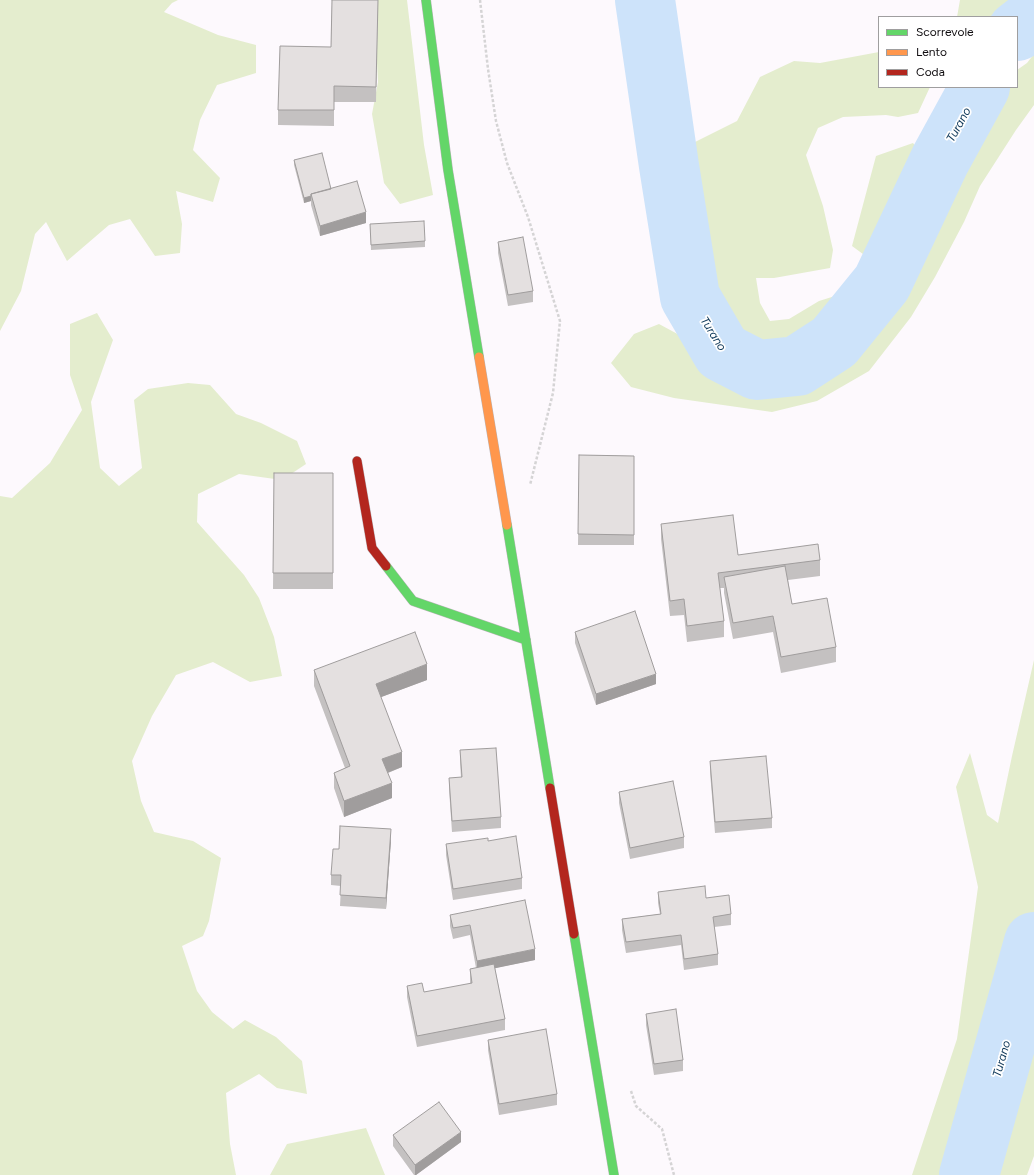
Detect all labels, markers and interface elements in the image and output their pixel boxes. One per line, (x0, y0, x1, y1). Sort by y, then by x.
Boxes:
legend (878, 16, 1018, 88)
text: Scorrevole (916, 25, 974, 39)
text: Lento (916, 45, 947, 59)
text: Coda (916, 65, 945, 79)
water label: Turano (944, 105, 974, 145)
water label: Turano (697, 314, 729, 354)
water label: Turano (990, 1039, 1014, 1079)

